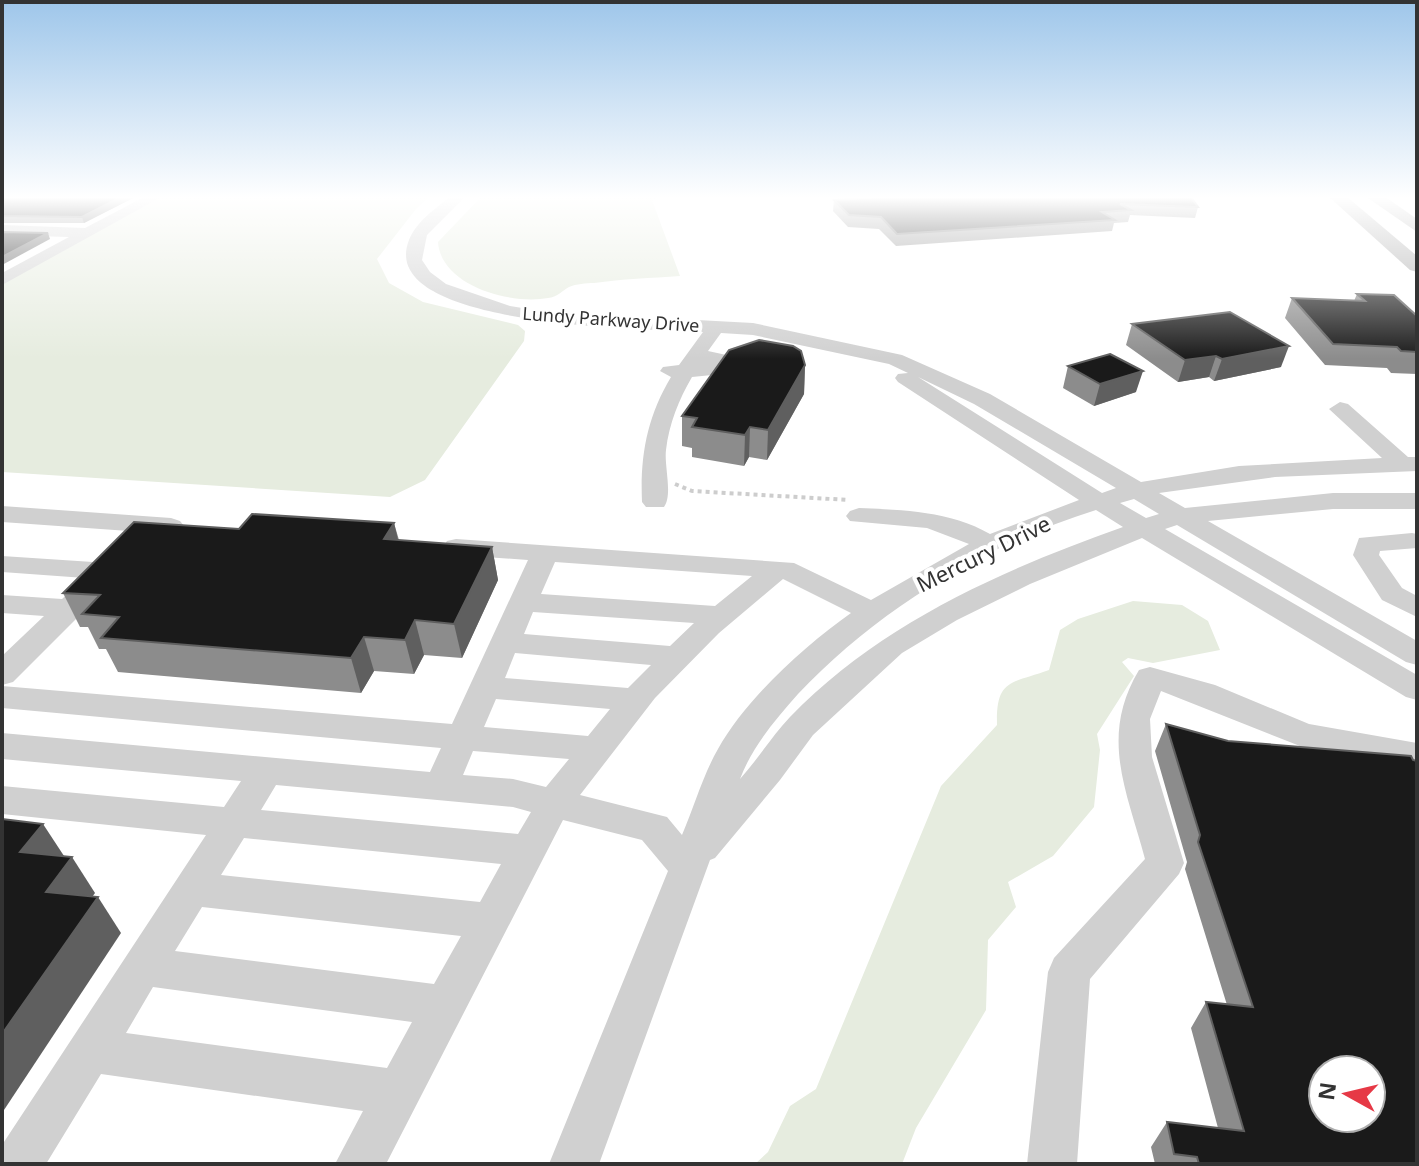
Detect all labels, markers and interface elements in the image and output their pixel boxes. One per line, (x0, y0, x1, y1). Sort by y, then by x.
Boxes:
street label: Lundy Parkway Drive (522, 301, 700, 337)
street label: Mercury Drive (911, 508, 1055, 598)
north arrow (1307, 1054, 1387, 1134)
text: N (1310, 1080, 1342, 1102)

